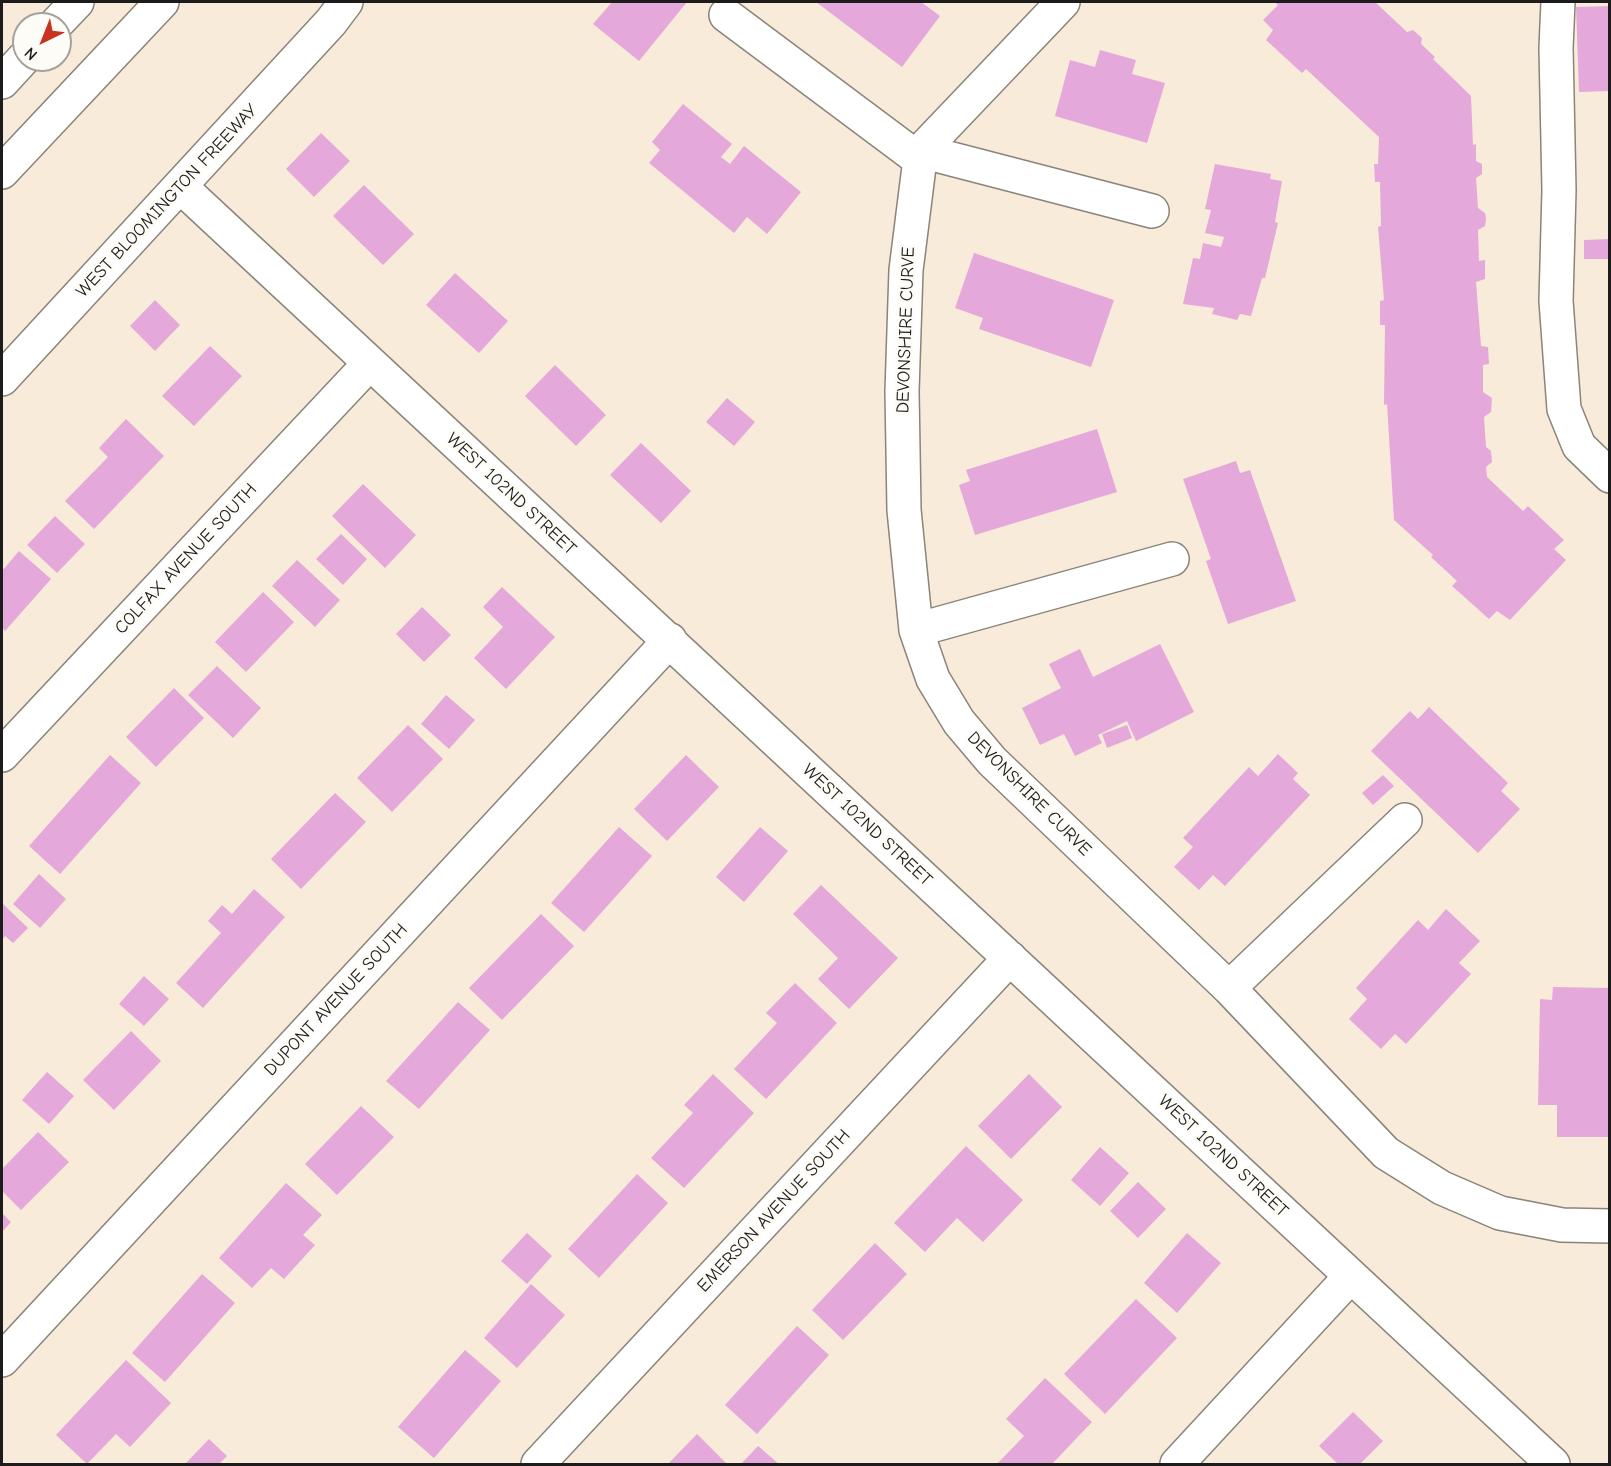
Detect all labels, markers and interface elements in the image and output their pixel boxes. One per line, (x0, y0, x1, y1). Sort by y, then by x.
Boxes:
north arrow (12, 12, 72, 72)
text: N (21, 44, 41, 64)
street label: WEST BLOOMINGTON FREEWAY (72, 100, 262, 302)
street label: DEVONSHIRE CURVE (892, 246, 920, 414)
street label: WEST 102ND STREET (442, 428, 580, 560)
street label: COLFAX AVENUE SOUTH (110, 479, 262, 639)
street label: DEVONSHIRE CURVE (962, 727, 1096, 861)
street label: WEST 102ND STREET (798, 759, 936, 891)
street label: DUPONT AVENUE SOUTH (260, 919, 412, 1081)
street label: WEST 102ND STREET (1154, 1090, 1292, 1222)
street label: EMERSON AVENUE SOUTH (693, 1125, 855, 1297)

